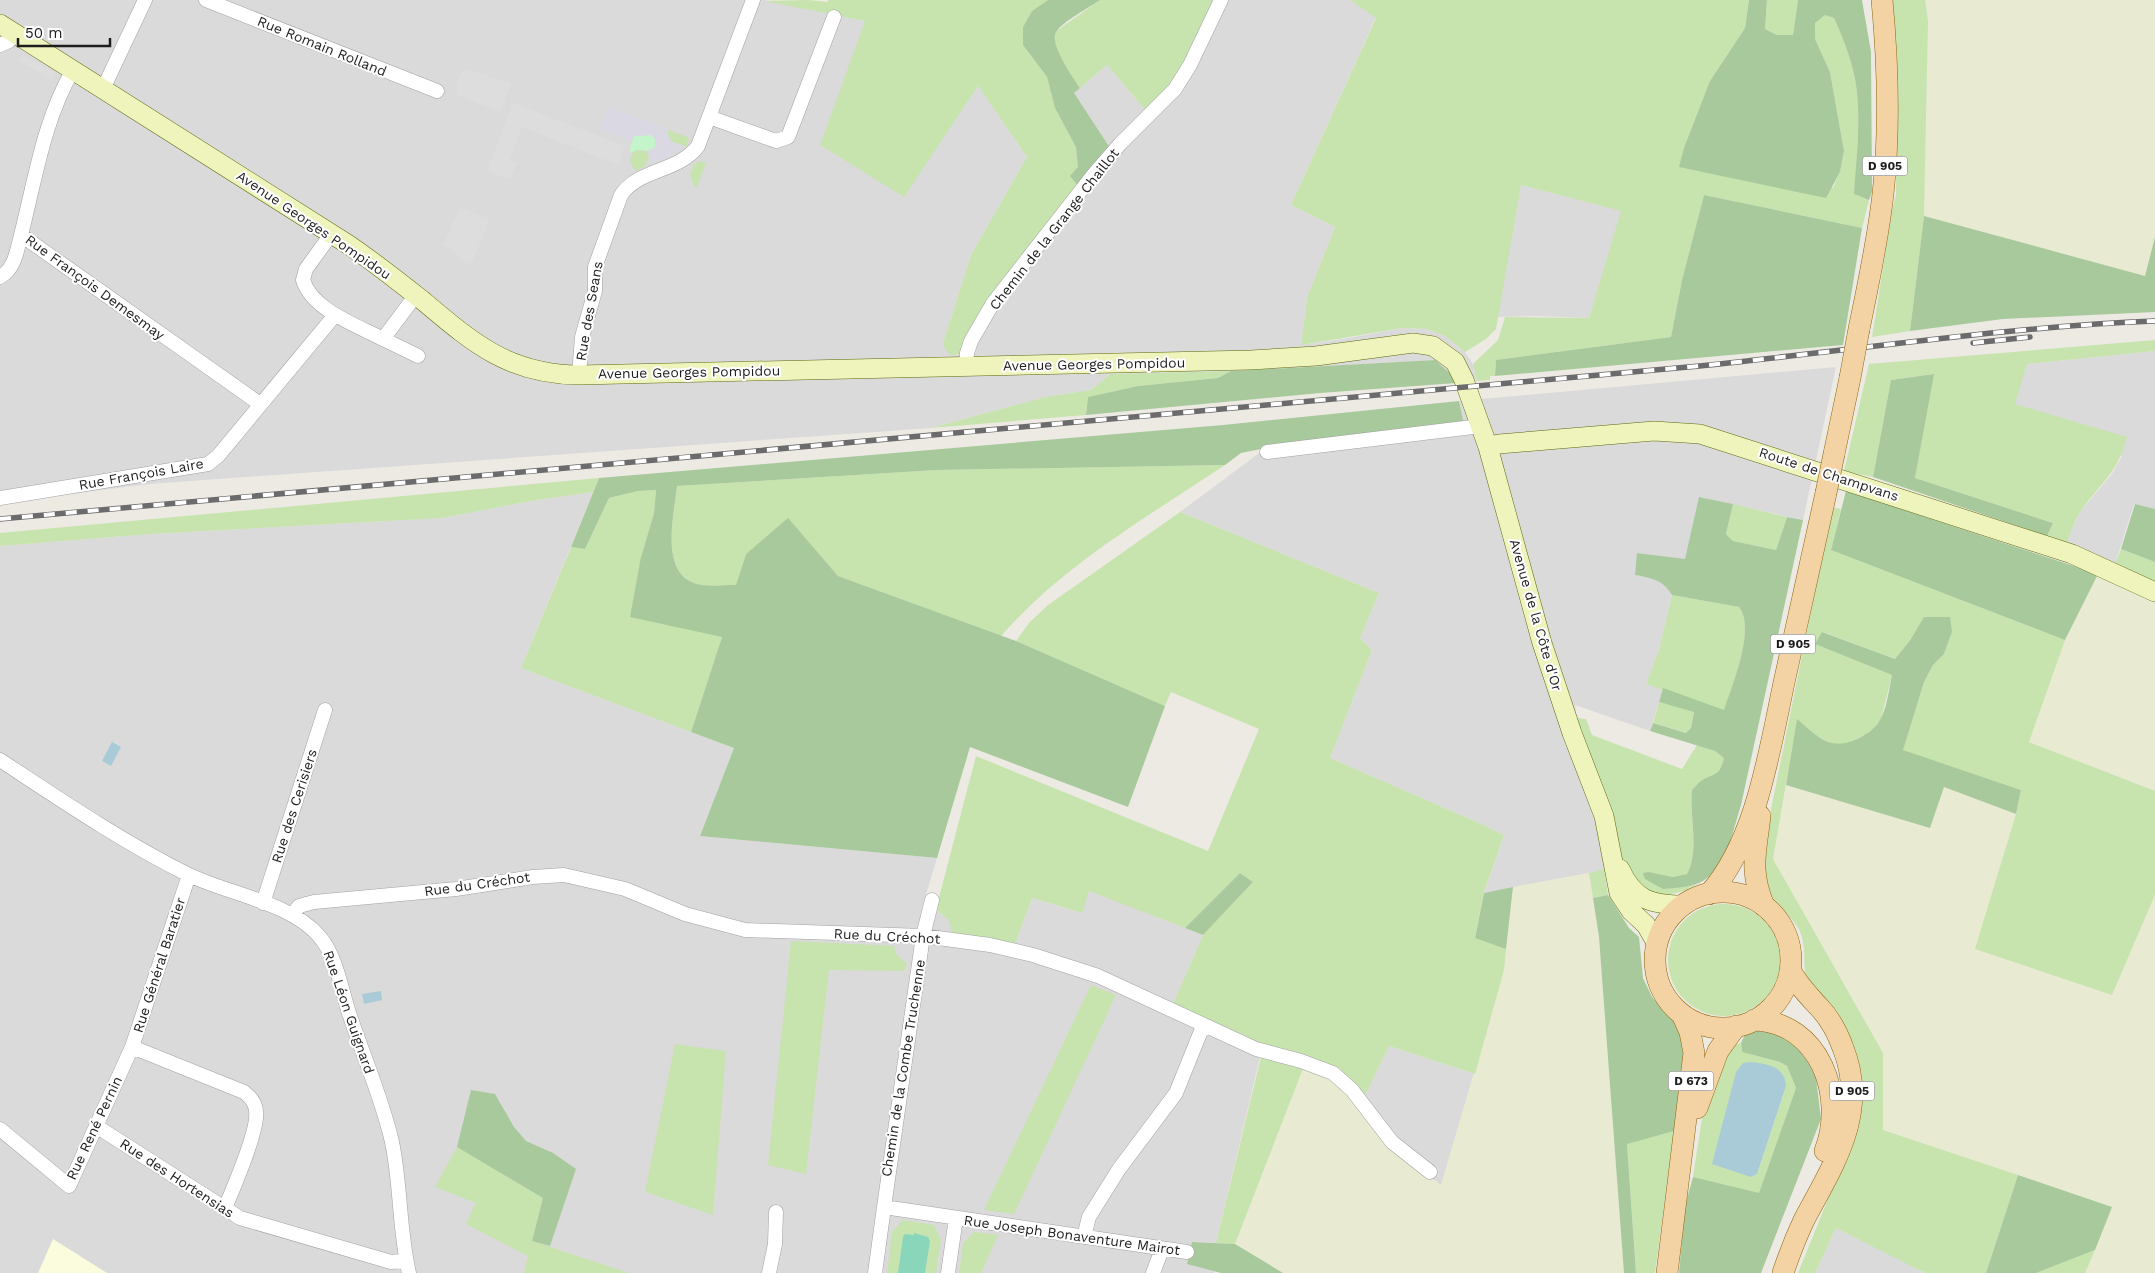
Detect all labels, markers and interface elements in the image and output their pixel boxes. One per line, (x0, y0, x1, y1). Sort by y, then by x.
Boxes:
street label: Rue Romain Rolland (255, 13, 389, 79)
scale bar (18, 15, 110, 47)
text: 50 m (25, 24, 62, 42)
street label: Chemin de la Grange Chaillot (986, 145, 1122, 313)
road number: D 905 (1862, 157, 1908, 176)
street label: Avenue Georges Pompidou (234, 167, 394, 283)
street label: Rue François Demesmay (22, 231, 168, 343)
street label: Rue des Seans (572, 260, 606, 362)
street label: Avenue Georges Pompidou (1003, 354, 1185, 374)
street label: Avenue Georges Pompidou (598, 362, 780, 382)
street label: Route de Champvans (1757, 444, 1901, 504)
street label: Rue François Laire (77, 455, 205, 493)
street label: Avenue de la Côte d'Or (1507, 537, 1565, 693)
road number: D 905 (1770, 634, 1816, 654)
street label: Rue des Cerisiers (268, 747, 320, 865)
street label: Rue du Créchot (423, 869, 531, 899)
street label: Rue Général Baratier (130, 895, 189, 1035)
street label: Rue du Créchot (833, 925, 941, 947)
street label: Rue Léon Guignard (320, 948, 378, 1076)
street label: Chemin de la Combe Truchenne (878, 958, 928, 1178)
road number: D 673 (1668, 1072, 1714, 1090)
street label: Rue René Pernin (63, 1074, 125, 1182)
road number: D 905 (1830, 1082, 1874, 1100)
street label: Rue des Hortensias (117, 1135, 237, 1221)
street label: Rue Joseph Bonaventure Mairot (963, 1212, 1181, 1258)

